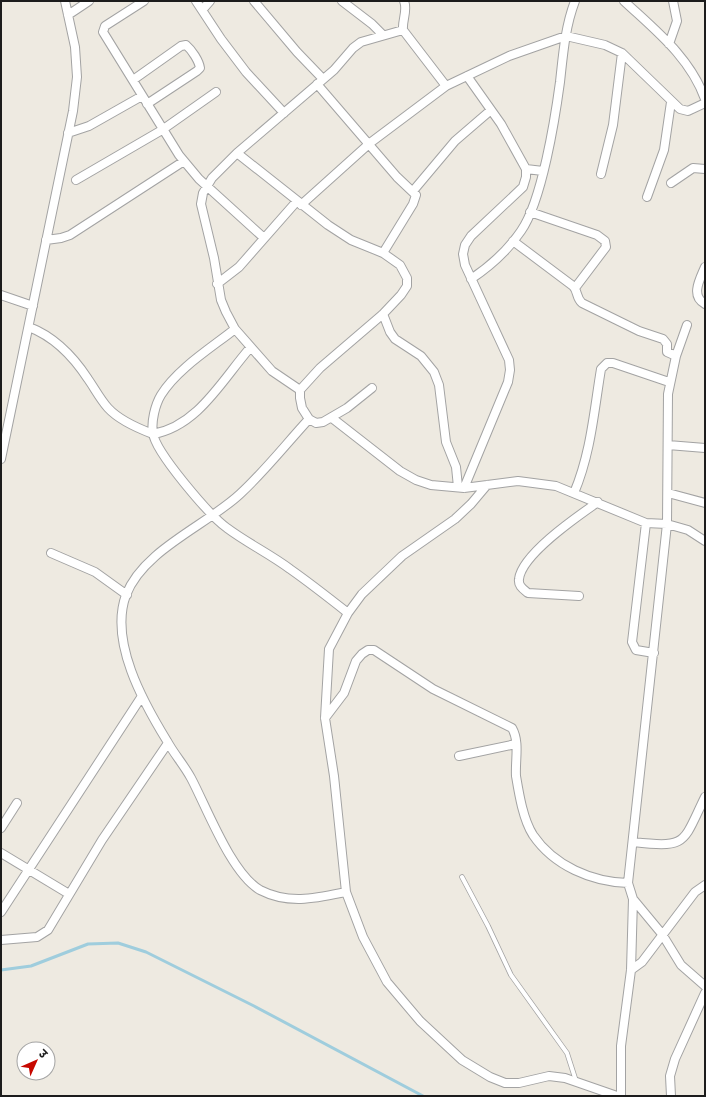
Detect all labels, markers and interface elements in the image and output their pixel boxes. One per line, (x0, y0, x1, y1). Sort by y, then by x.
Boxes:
north arrow (16, 1041, 56, 1081)
text: उ (35, 1045, 51, 1062)

